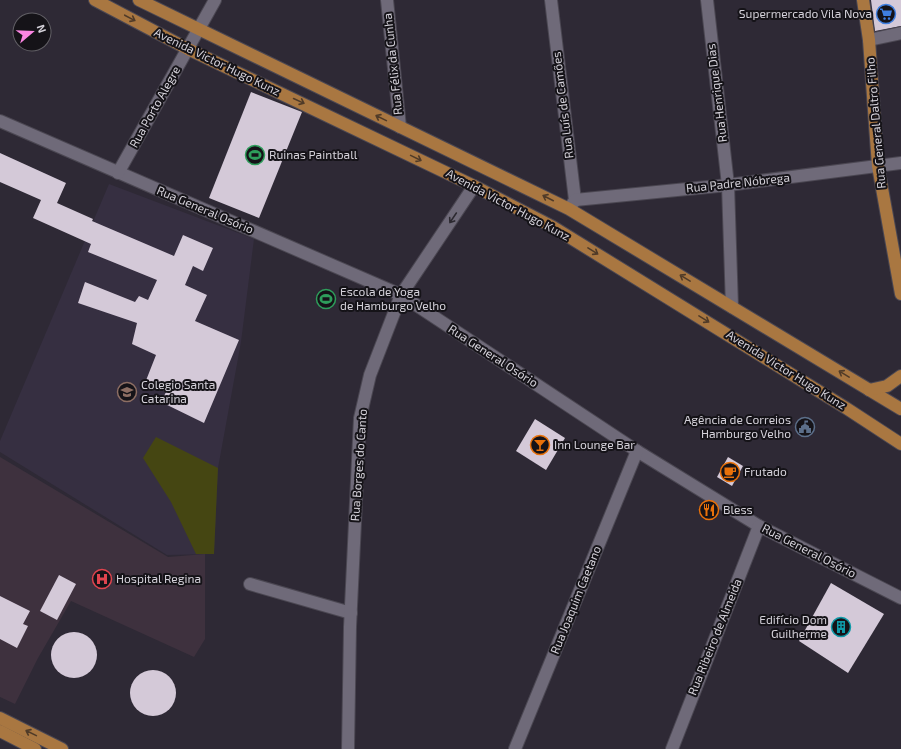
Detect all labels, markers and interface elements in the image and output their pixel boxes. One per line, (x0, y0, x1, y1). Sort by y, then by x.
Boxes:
supermarket icon: Supermercado Vila Nova (875, 3, 897, 25)
place label: Supermercado Vila Nova (739, 6, 872, 20)
north arrow (12, 12, 52, 52)
street label: Rua Félix da Cunha (380, 13, 404, 116)
one-way arrow (124, 15, 136, 22)
text: N (34, 23, 49, 35)
street label: Avenida Victor Hugo Kunz (152, 24, 283, 98)
street label: Rua Henrique Dias (703, 43, 729, 143)
street label: Rua Luís de Camões (549, 51, 576, 159)
street label: Rua General Daltro Filho (862, 57, 888, 189)
street label: Rua Porto Alegre (126, 63, 182, 150)
one-way arrow (293, 98, 305, 105)
one-way arrow (375, 114, 387, 121)
sports icon: Ruinas Paintball (244, 144, 266, 166)
place label: Ruinas Paintball (269, 147, 358, 161)
one-way arrow (410, 155, 422, 162)
street label: Avenida Victor Hugo Kunz (444, 165, 573, 243)
street label: Rua Padre Nóbrega (685, 170, 790, 194)
street label: Rua General Osório (155, 182, 256, 236)
one-way arrow (542, 194, 554, 202)
one-way arrow (448, 212, 456, 224)
one-way arrow (587, 247, 599, 255)
one-way arrow (680, 274, 691, 282)
place label: Escola de Yoga de Hamburgo Velho (340, 284, 446, 312)
sports icon: Escola de Yoga de Hamburgo Velho (315, 288, 337, 310)
one-way arrow (698, 315, 710, 323)
street label: Rua General Osório (446, 321, 541, 389)
street label: Avenida Victor Hugo Kunz (724, 327, 849, 412)
one-way arrow (838, 370, 850, 378)
place label: Colegio Santa Catarina (141, 377, 215, 405)
school or university icon: Colegio Santa Catarina (116, 381, 138, 403)
street label: Rua Borges do Canto (347, 408, 369, 522)
place label: Agência de Correios Hamburgo Velho (684, 412, 791, 440)
public building icon: Agência de Correios Hamburgo Velho (794, 416, 816, 438)
bar icon: Inn Lounge Bar (529, 434, 551, 456)
place label: Inn Lounge Bar (554, 437, 635, 451)
cafe icon: Frutado (719, 461, 741, 483)
place label: Frutado (744, 464, 787, 478)
restaurant icon: Bless (698, 499, 720, 521)
place label: Bless (723, 502, 753, 516)
street label: Rua General Osório (760, 520, 859, 580)
street label: Rua Joaquim Caetano (547, 543, 603, 656)
hospital icon: Hospital Regina (91, 568, 113, 590)
place label: Hospital Regina (116, 571, 201, 585)
street label: Rua Ribeiro de Almeida (684, 576, 744, 697)
place label: Edifício Dom Guilherme (759, 612, 827, 640)
building icon: Edifício Dom Guilherme (830, 616, 852, 638)
one-way arrow (25, 729, 37, 736)

